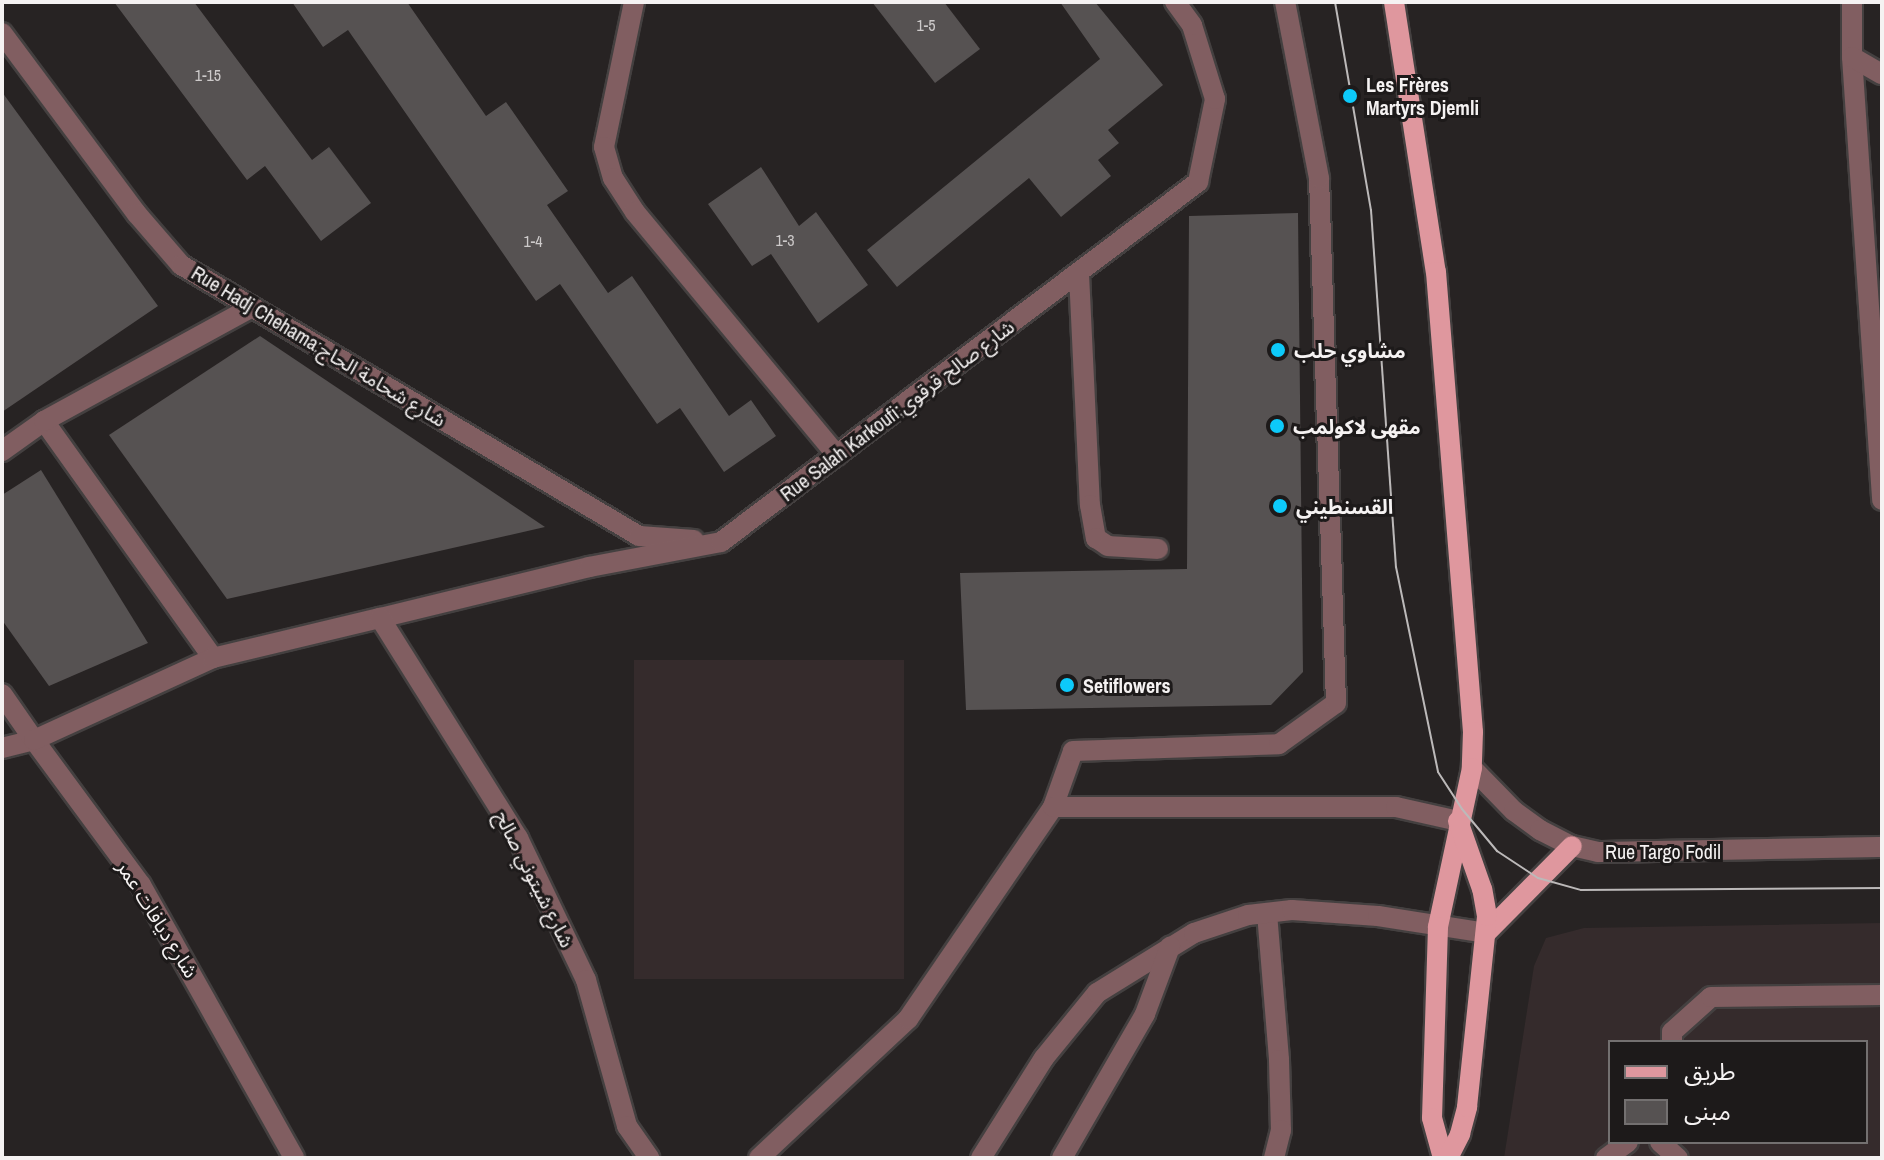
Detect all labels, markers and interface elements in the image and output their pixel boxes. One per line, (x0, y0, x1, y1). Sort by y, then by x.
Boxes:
house number: 1-5 (917, 15, 935, 35)
house number: 1-15 (195, 65, 221, 85)
place label: Les Frères Martyrs Djemli (1366, 72, 1479, 119)
marker: Les Frères Martyrs Djemli (1341, 87, 1359, 105)
house number: 1-3 (776, 230, 794, 250)
house number: 1-4 (524, 231, 542, 251)
street label: Rue Hadj Chehama;شارع شحامة الحاج (187, 260, 451, 432)
street label: Rue Salah Karkoufi;شارع صالح قرقوي (775, 314, 1019, 506)
place label: مشاوي حلب (1294, 338, 1406, 362)
marker: مشاوي حلب (1269, 341, 1287, 359)
place label: مقهى لاكولمب (1293, 414, 1421, 438)
marker: مقهى لاكولمب (1268, 417, 1286, 435)
place label: القسنطيني (1296, 494, 1393, 518)
marker: القسنطيني (1271, 497, 1289, 515)
place label: Setiflowers (1083, 673, 1170, 697)
marker: Setiflowers (1058, 676, 1076, 694)
street label: شارع شيتوني صالح (490, 807, 580, 951)
street label: Rue Targo Fodil (1605, 839, 1721, 863)
street label: شارع ديافات عمر (112, 856, 204, 982)
legend (1608, 1040, 1868, 1144)
text: طريق (1684, 1055, 1736, 1087)
text: مبنى (1684, 1095, 1731, 1127)

